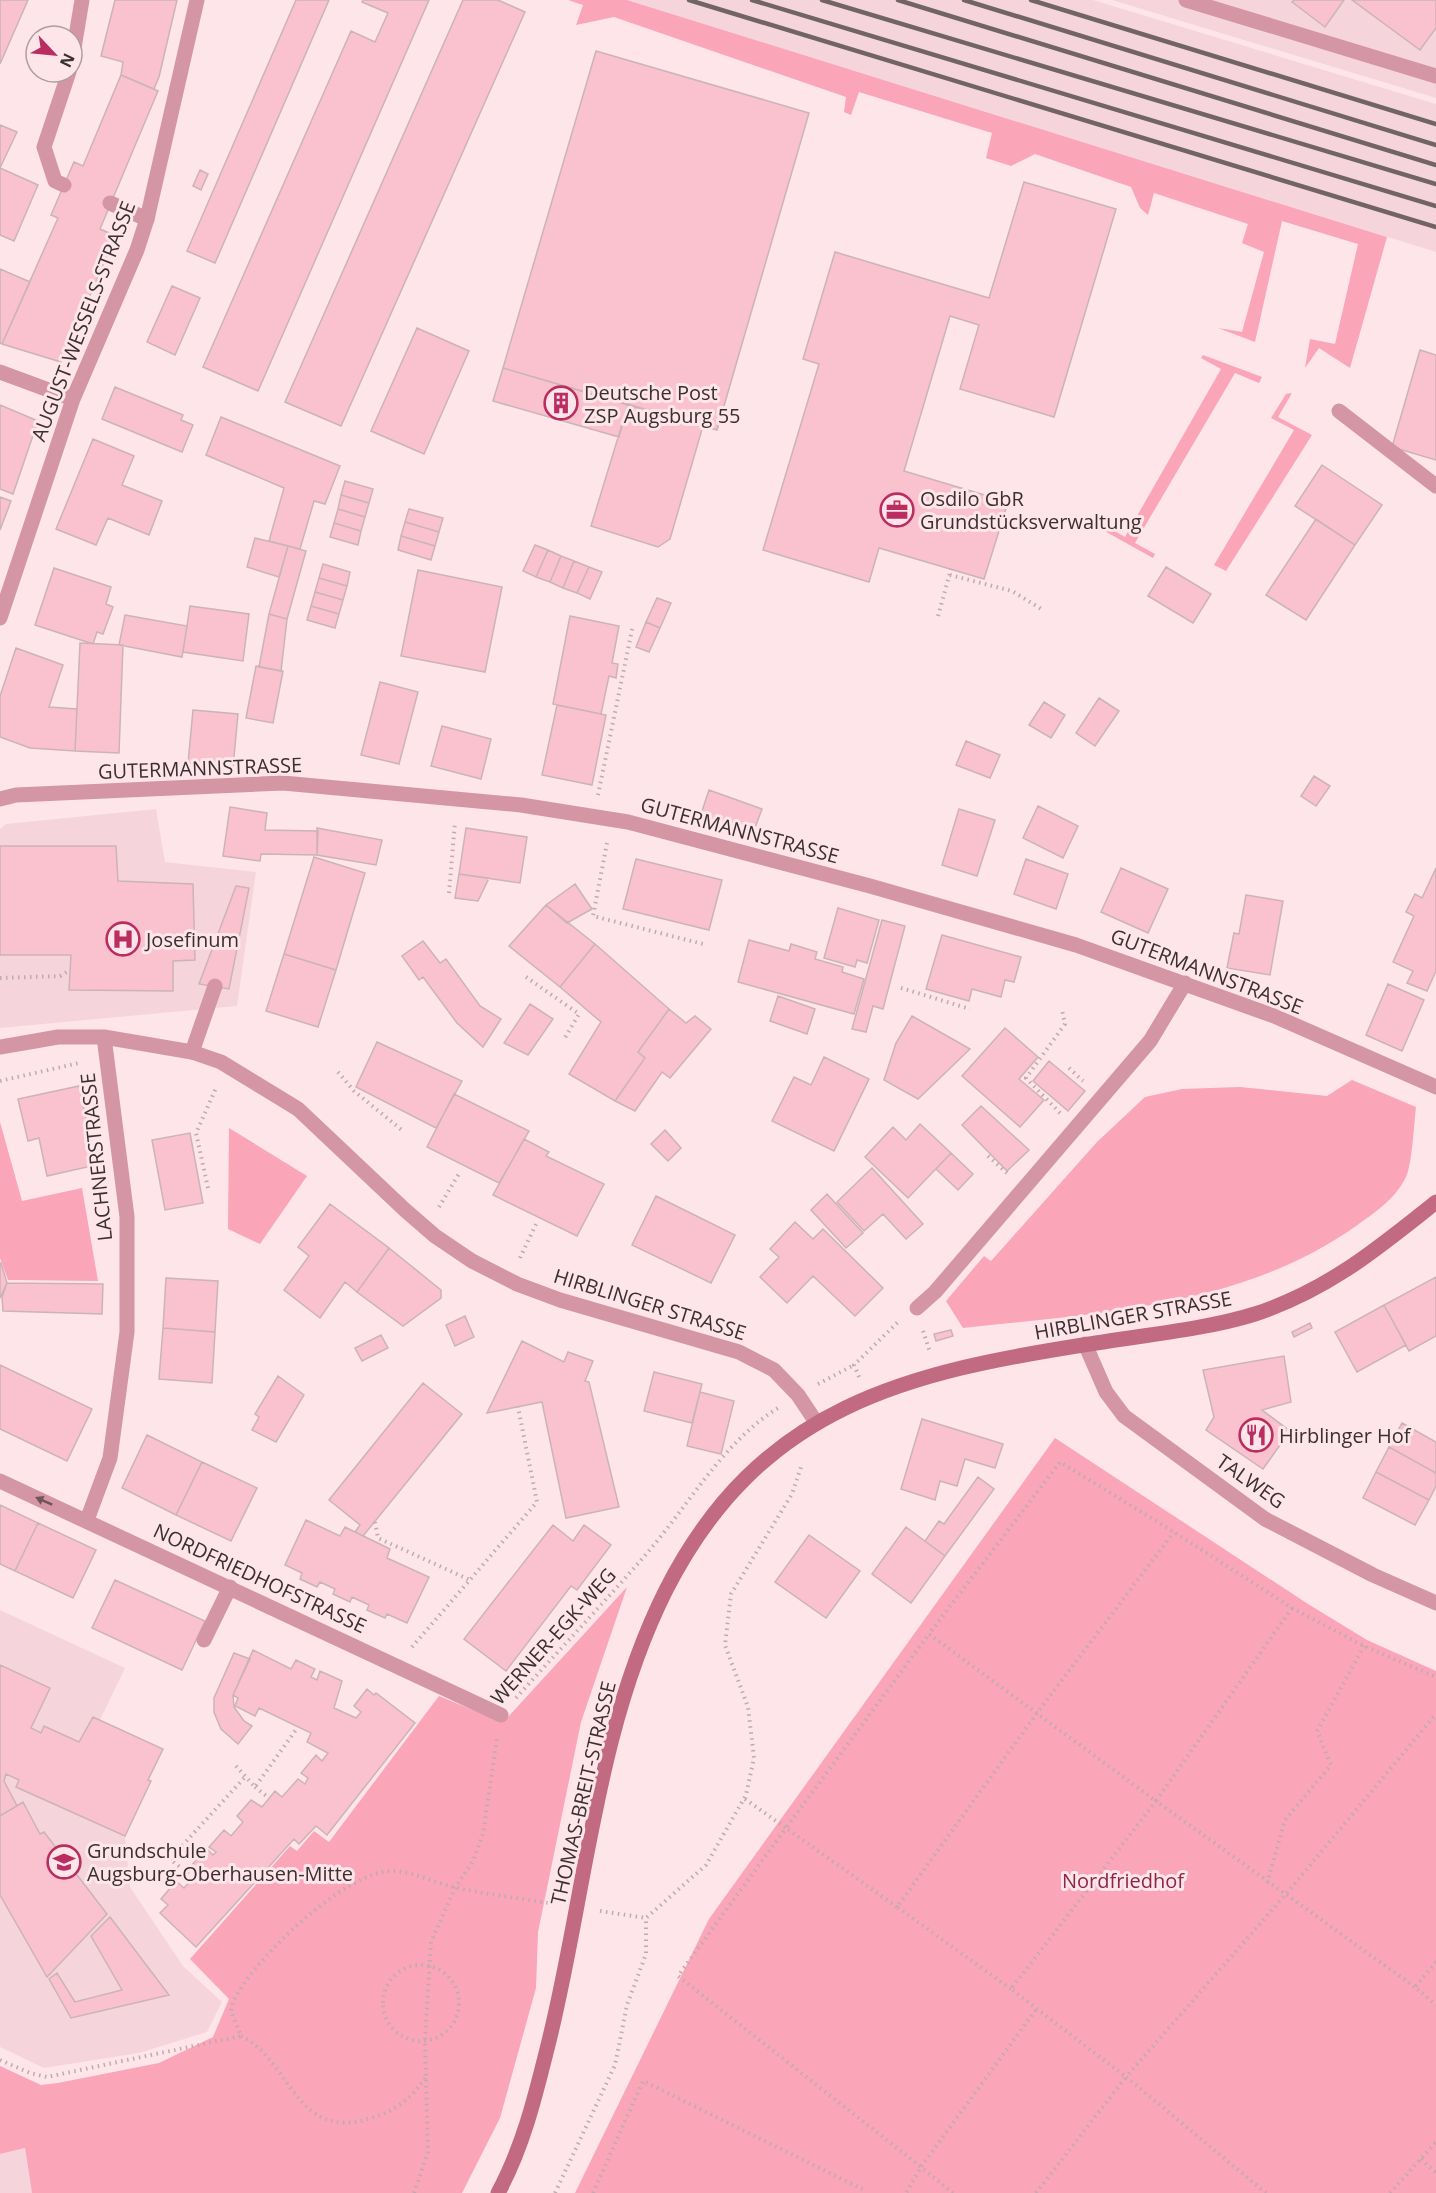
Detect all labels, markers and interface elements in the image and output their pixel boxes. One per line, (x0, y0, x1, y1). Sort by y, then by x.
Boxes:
north arrow (24, 24, 84, 84)
text: N (55, 50, 80, 71)
street label: AUGUST-WESSELS-STRASSE (25, 197, 141, 445)
place label: Deutsche Post ZSP Augsburg 55 (584, 379, 741, 429)
building icon: Deutsche Post ZSP Augsburg 55 (543, 385, 579, 421)
place label: Osdilo GbR Grundstücksverwaltung (920, 485, 1142, 535)
office icon: Osdilo GbR Grundstücksverwaltung (879, 492, 915, 528)
street label: GUTERMANNSTRASSE (97, 751, 303, 785)
street label: GUTERMANNSTRASSE (638, 791, 842, 869)
hospital icon: Josefinum (105, 921, 141, 957)
street label: GUTERMANNSTRASSE (1107, 922, 1307, 1020)
place label: Josefinum (144, 926, 239, 953)
street label: LACHNERSTRASSE (74, 1072, 118, 1242)
street label: HIRBLINGER STRASSE (550, 1262, 750, 1346)
street label: HIRBLINGER STRASSE (1032, 1284, 1234, 1346)
restaurant icon: Hirblinger Hof (1238, 1417, 1274, 1453)
place label: Hirblinger Hof (1279, 1422, 1412, 1449)
street label: TALWEG (1211, 1448, 1291, 1514)
one-way arrow (35, 1496, 52, 1505)
street label: NORDFRIEDHOFSTRASSE (149, 1517, 371, 1639)
street label: WERNER-EGK-WEG (484, 1562, 622, 1710)
street label: THOMAS-BREIT-STRASSE (544, 1678, 622, 1908)
place label: Grundschule Augsburg-Oberhausen-Mitte (87, 1837, 353, 1887)
school or university icon: Grundschule Augsburg-Oberhausen-Mitte (46, 1844, 82, 1880)
park label: Nordfriedhof (1062, 1867, 1185, 1894)

